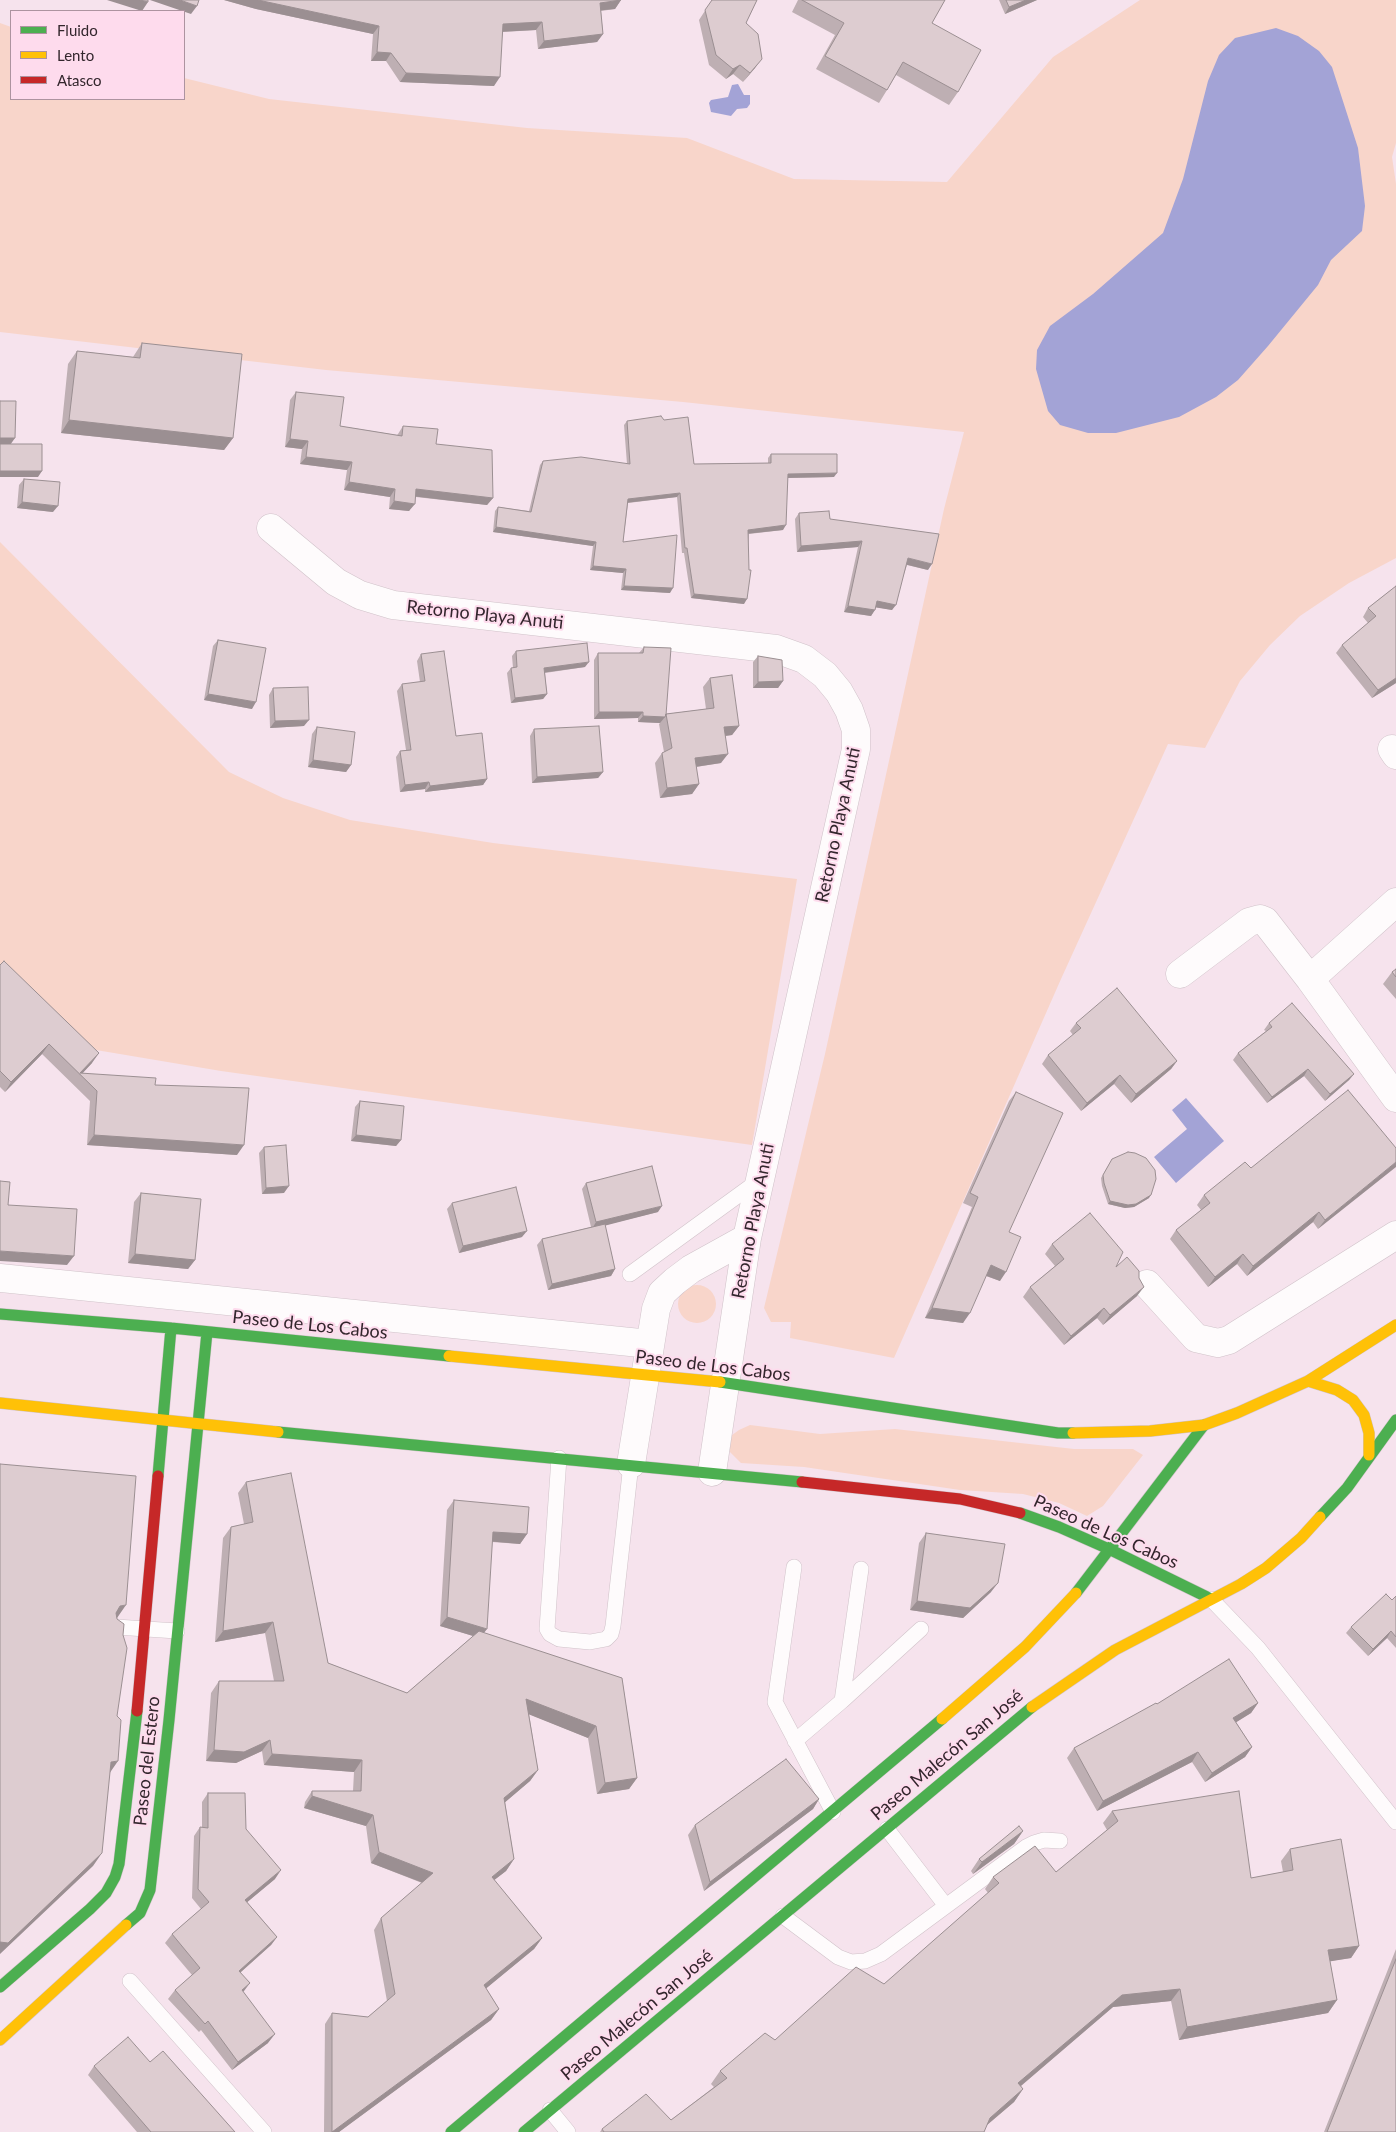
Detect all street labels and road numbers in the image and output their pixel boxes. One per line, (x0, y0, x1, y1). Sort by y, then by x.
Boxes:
street label: Retorno Playa Anuti (405, 596, 565, 634)
street label: Retorno Playa Anuti (811, 746, 865, 904)
street label: Retorno Playa Anuti (727, 1141, 779, 1301)
street label: Paseo de Los Cabos (231, 1306, 389, 1344)
street label: Paseo de Los Cabos (634, 1346, 792, 1386)
street label: Paseo de Los Cabos (1030, 1490, 1182, 1574)
street label: Paseo Malecón San José (867, 1685, 1027, 1825)
street label: Paseo del Estero (129, 1695, 165, 1827)
street label: Paseo Malecón San José (557, 1945, 717, 2085)

